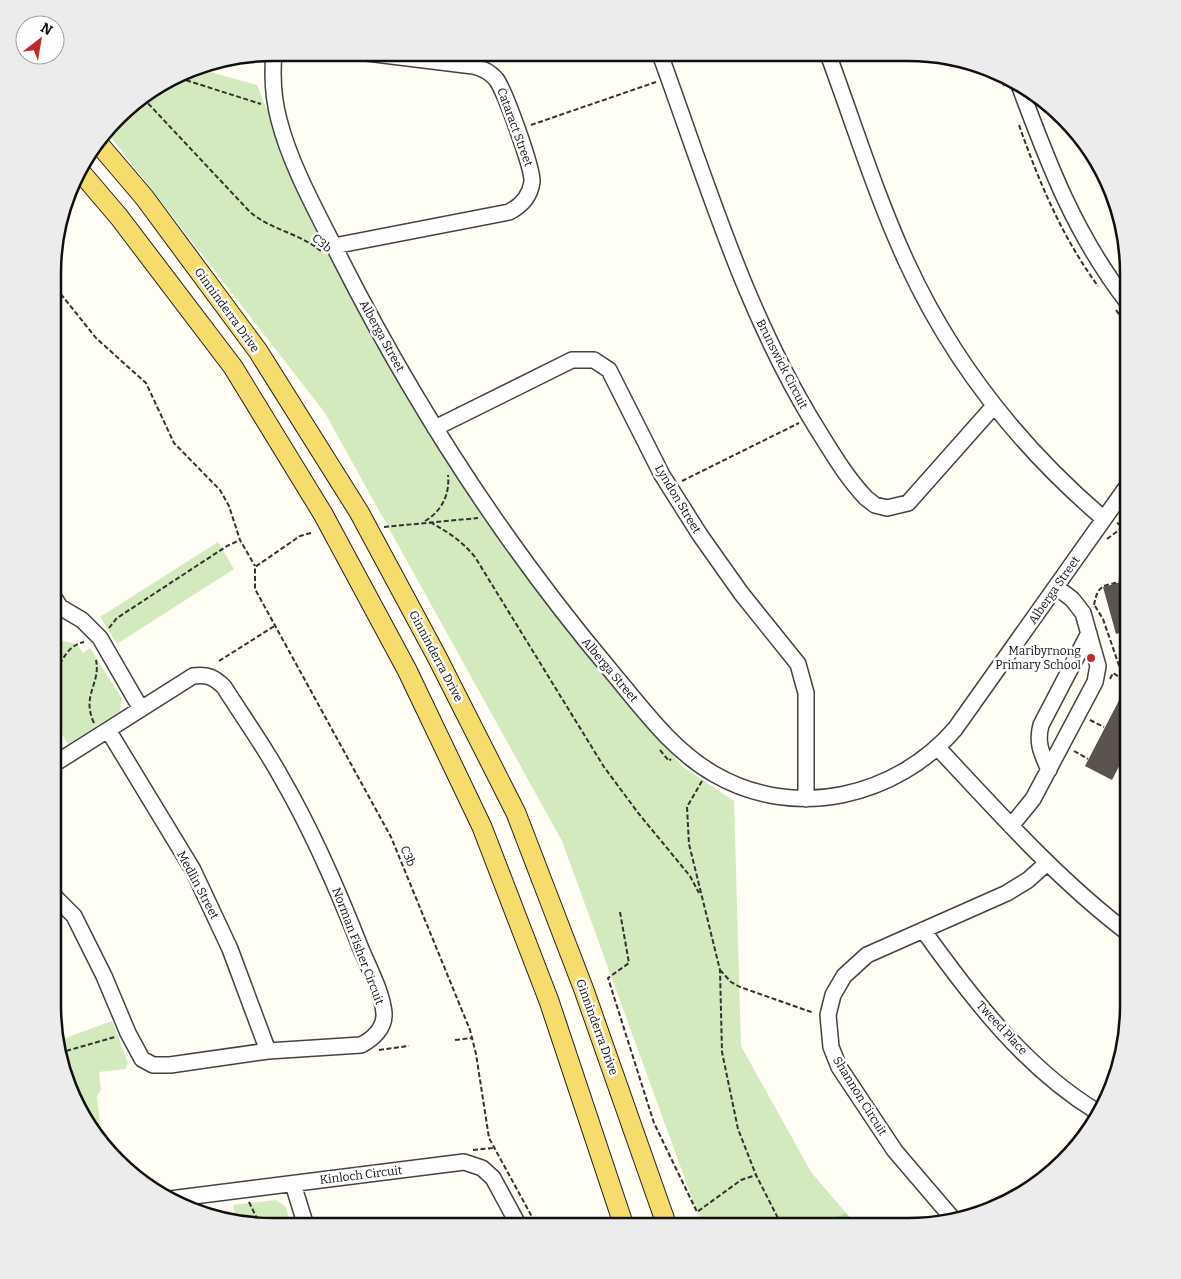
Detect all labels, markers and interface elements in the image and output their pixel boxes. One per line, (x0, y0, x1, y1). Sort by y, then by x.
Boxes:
north arrow (15, 15, 65, 65)
text: N (37, 19, 56, 39)
street label: Cataract Street (494, 86, 536, 169)
street label: C3b (309, 231, 335, 255)
street label: Ginninderra Drive (192, 265, 262, 355)
street label: Alberga Street (357, 298, 408, 375)
street label: Brunswick Circuit (753, 317, 811, 412)
street label: Lyndon Street (652, 462, 704, 537)
street label: Alberga Street (1025, 553, 1083, 627)
street label: Ginninderra Drive (406, 608, 466, 704)
street label: Alberga Street (579, 635, 641, 706)
place label: Maribyrnong Primary School (995, 644, 1082, 672)
marker: Maribyrnong Primary School (1085, 652, 1097, 664)
street label: C3b (398, 844, 418, 868)
street label: Medlin Street (174, 849, 222, 922)
street label: Norman Fisher Circuit (329, 885, 387, 1007)
street label: Ginninderra Drive (573, 977, 621, 1077)
street label: Tweed Place (974, 998, 1030, 1058)
street label: Shannon Circuit (830, 1054, 890, 1139)
street label: Kinloch Circuit (319, 1163, 404, 1187)

